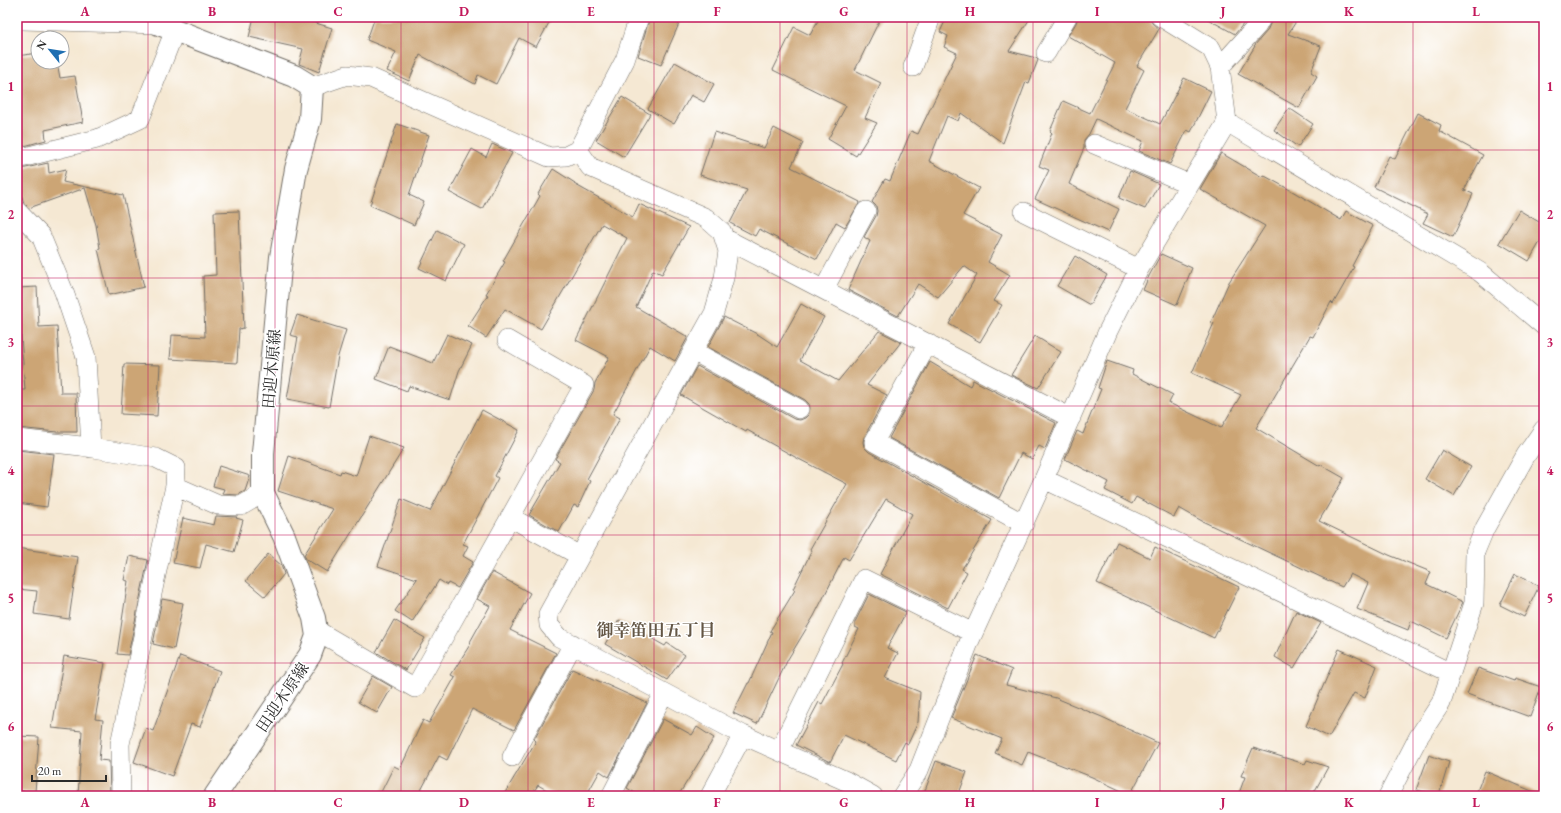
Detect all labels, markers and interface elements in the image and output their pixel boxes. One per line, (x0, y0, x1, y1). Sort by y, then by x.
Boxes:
text: A (79, 3, 90, 20)
text: B (208, 3, 216, 20)
text: C (333, 3, 343, 20)
text: D (459, 3, 469, 20)
text: E (587, 3, 595, 20)
text: F (713, 3, 721, 20)
text: G (839, 3, 849, 20)
text: H (965, 3, 976, 20)
text: I (1095, 3, 1100, 20)
text: J (1219, 3, 1226, 20)
text: K (1344, 3, 1355, 20)
text: L (1472, 3, 1480, 20)
north arrow (30, 30, 70, 70)
text: N (33, 38, 50, 52)
text: 1 (8, 78, 15, 95)
text: 1 (1547, 78, 1554, 95)
text: 2 (8, 206, 15, 223)
text: 2 (1547, 206, 1554, 223)
street label: 田迎木原線 (258, 328, 285, 410)
text: 3 (8, 334, 15, 351)
text: 3 (1547, 334, 1554, 351)
text: 4 (8, 462, 15, 479)
text: 4 (1547, 462, 1554, 479)
text: 5 (8, 590, 14, 607)
text: 5 (1547, 590, 1553, 607)
district label: 御幸笛田五丁目 (597, 619, 716, 641)
street label: 田迎木原線 (251, 658, 313, 736)
text: 6 (8, 718, 15, 735)
text: 6 (1547, 718, 1554, 735)
scale bar (32, 757, 106, 783)
text: 20 m (38, 763, 62, 779)
text: A (79, 794, 90, 811)
text: B (208, 794, 216, 811)
text: C (333, 794, 343, 811)
text: D (459, 794, 469, 811)
text: E (587, 794, 595, 811)
text: F (713, 794, 721, 811)
text: G (839, 794, 849, 811)
text: H (965, 794, 976, 811)
text: I (1095, 794, 1100, 811)
text: J (1219, 794, 1226, 811)
text: K (1344, 794, 1355, 811)
text: L (1472, 794, 1480, 811)

